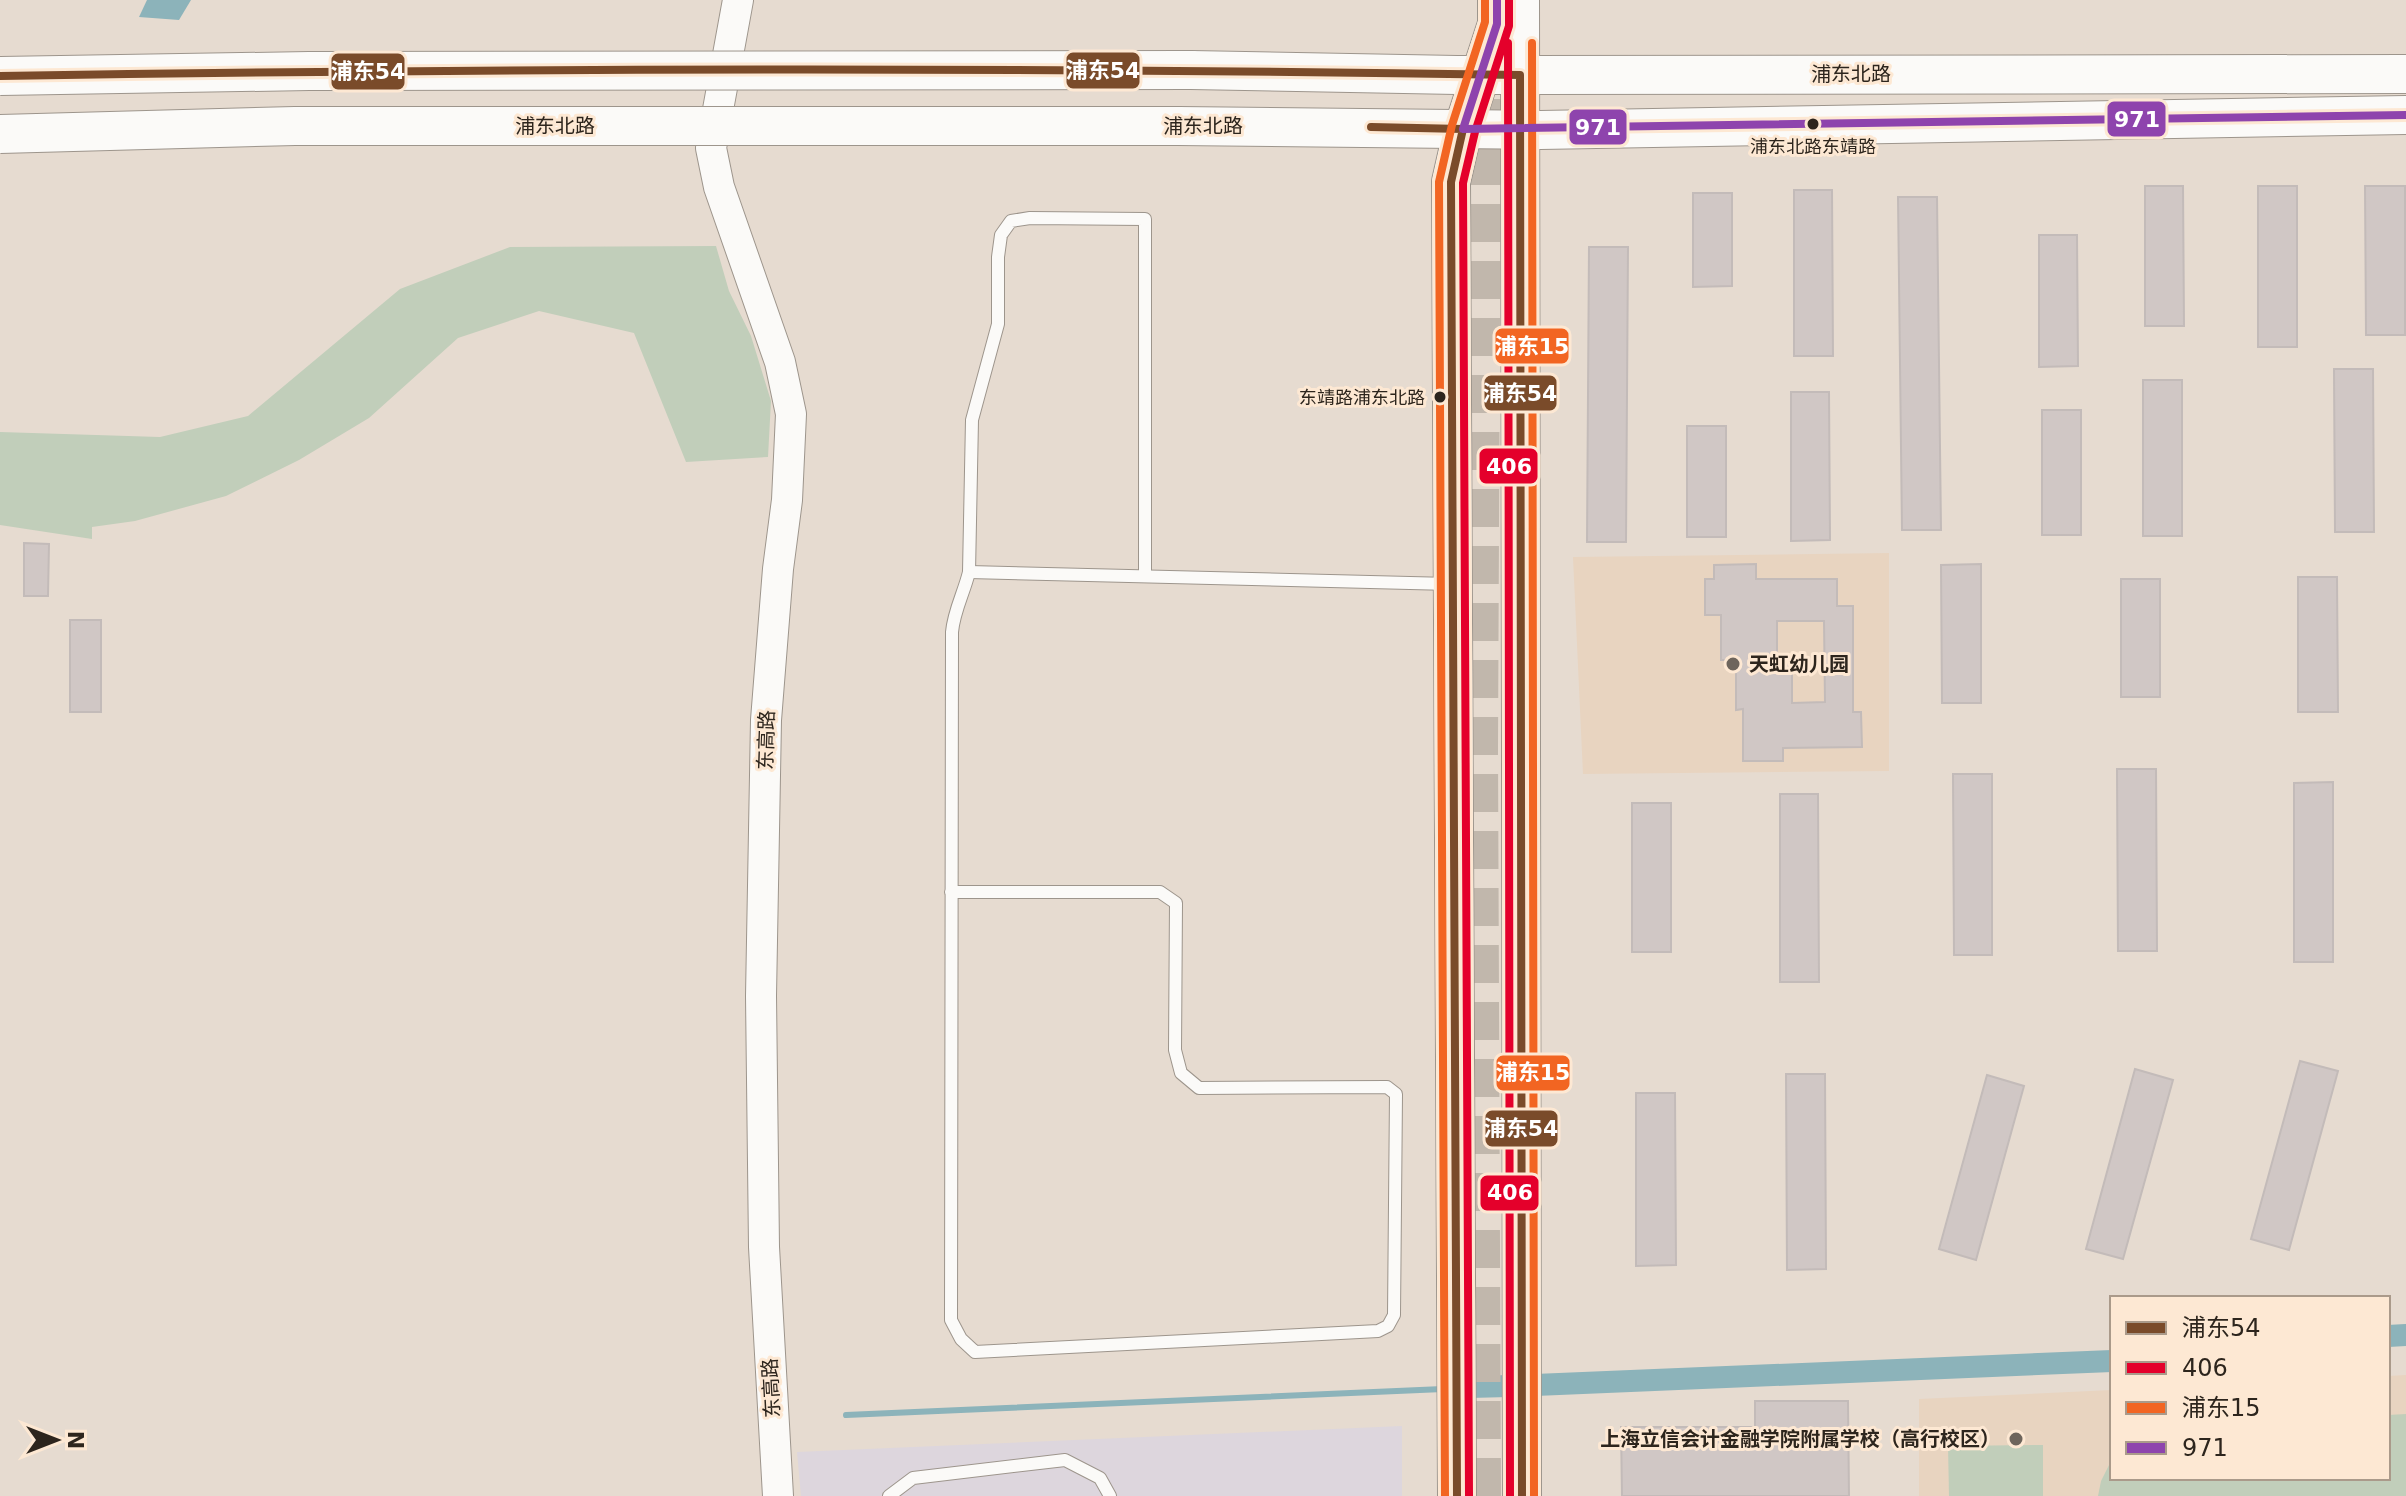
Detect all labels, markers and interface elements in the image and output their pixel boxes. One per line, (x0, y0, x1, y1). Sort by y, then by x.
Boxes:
line badge: 浦东54 (1065, 51, 1141, 90)
line badge: 浦东54 (330, 52, 406, 91)
text: 浦东54 (1066, 58, 1140, 83)
text: 浦东54 (331, 59, 405, 84)
street label: 浦东北路 (1811, 62, 1891, 86)
line badge: 971 (2106, 100, 2167, 138)
text: 971 (2114, 107, 2160, 132)
line badge: 971 (1568, 108, 1628, 146)
street label: 浦东北路 (515, 114, 595, 138)
street label: 浦东北路 (1163, 114, 1243, 138)
text: 971 (1575, 115, 1621, 140)
marker: 浦东北路东靖路 (1805, 116, 1821, 132)
place label: 浦东北路东靖路 (1750, 136, 1876, 157)
line badge: 浦东15 (1494, 327, 1570, 365)
text: 浦东15 (1495, 334, 1569, 359)
line badge: 浦东54 (1483, 374, 1558, 412)
text: 浦东54 (1483, 381, 1557, 406)
place label: 东靖路浦东北路 (1299, 387, 1425, 408)
marker: 东靖路浦东北路 (1432, 389, 1448, 405)
line badge: 406 (1478, 447, 1539, 485)
text: 406 (1486, 454, 1532, 479)
place label: 天虹幼儿园 (1749, 652, 1849, 676)
marker: 天虹幼儿园 (1724, 655, 1742, 673)
street label: 东高路 (753, 710, 779, 770)
line badge: 浦东15 (1495, 1054, 1571, 1092)
text: 浦东15 (1496, 1060, 1570, 1085)
line badge: 浦东54 (1484, 1109, 1559, 1148)
text: 浦东54 (1484, 1116, 1558, 1141)
line badge: 406 (1479, 1174, 1540, 1212)
text: 406 (1487, 1180, 1533, 1205)
legend (2110, 1296, 2390, 1480)
text: 浦东54 (2182, 1314, 2261, 1342)
text: 406 (2182, 1354, 2228, 1382)
street label: 东高路 (757, 1357, 785, 1419)
text: 浦东15 (2182, 1394, 2261, 1422)
north arrow (16, 1400, 96, 1480)
place label: 上海立信会计金融学院附属学校（高行校区） (1600, 1427, 2000, 1451)
marker: 上海立信会计金融学院附属学校（高行校区） (2007, 1430, 2025, 1448)
text: N (63, 1431, 88, 1449)
text: 971 (2182, 1434, 2228, 1462)

